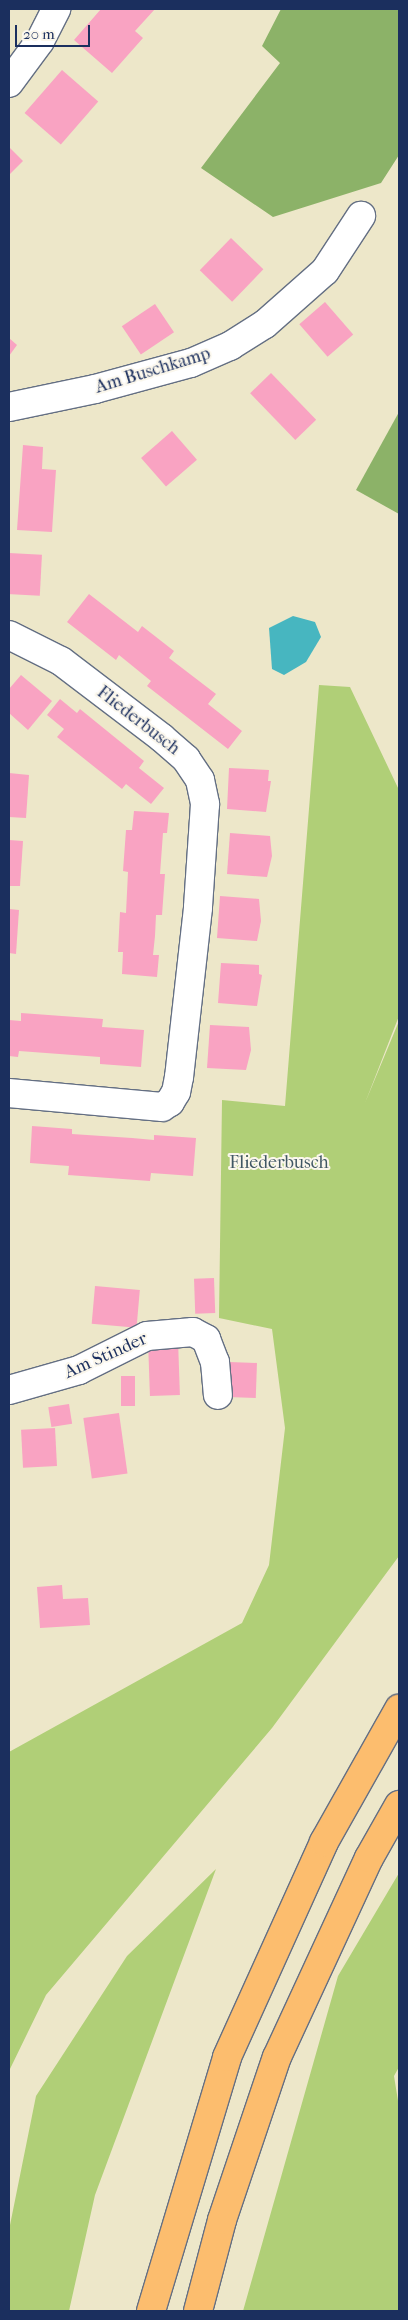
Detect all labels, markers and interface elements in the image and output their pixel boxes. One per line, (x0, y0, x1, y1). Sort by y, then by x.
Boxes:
scale bar (18, 15, 92, 47)
text: 20 m (23, 25, 55, 43)
street label: Am Buschkamp (93, 343, 213, 399)
street label: Fliederbusch (92, 682, 184, 760)
park label: Fliederbusch (229, 1152, 329, 1174)
street label: Am Stinder (61, 1328, 151, 1384)

